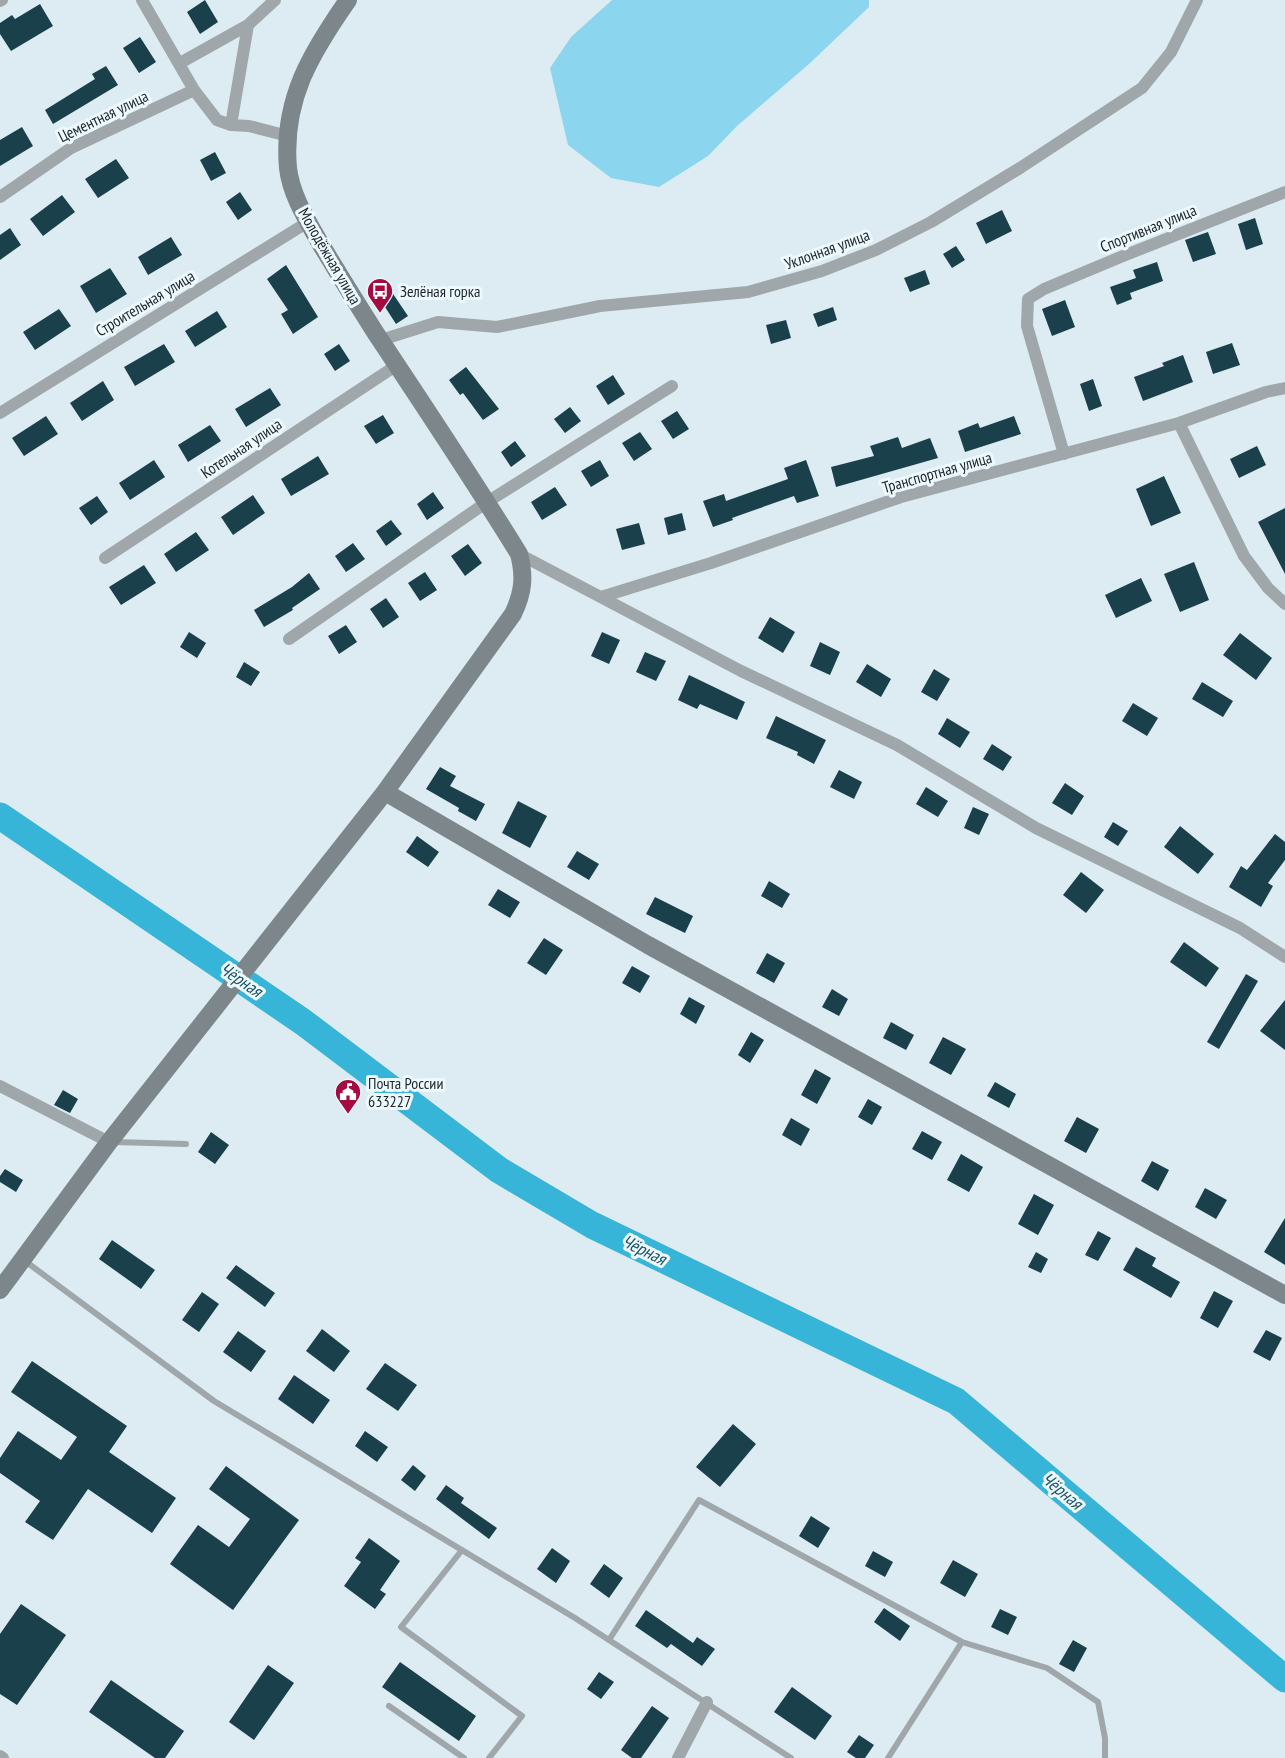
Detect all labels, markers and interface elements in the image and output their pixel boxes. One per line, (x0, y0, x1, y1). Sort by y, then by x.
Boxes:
street label: Цементная улица (55, 86, 151, 146)
street label: Спортивная улица (1097, 200, 1199, 256)
street label: Молодёжная улица (294, 204, 366, 308)
street label: Уклонная улица (782, 224, 872, 274)
street label: Строительная улица (92, 266, 198, 340)
bus stop icon: Зелёная горка (365, 276, 395, 314)
place label: Зелёная горка (400, 281, 480, 301)
street label: Котельная улица (197, 414, 285, 482)
street label: Транспортная улица (880, 447, 994, 497)
water label: Чёрная (216, 957, 268, 1003)
place label: Почта России 633227 (368, 1073, 443, 1111)
public building icon: Почта России 633227 (333, 1077, 363, 1115)
water label: Чёрная (618, 1229, 672, 1271)
water label: Чёрная (1037, 1467, 1089, 1516)

